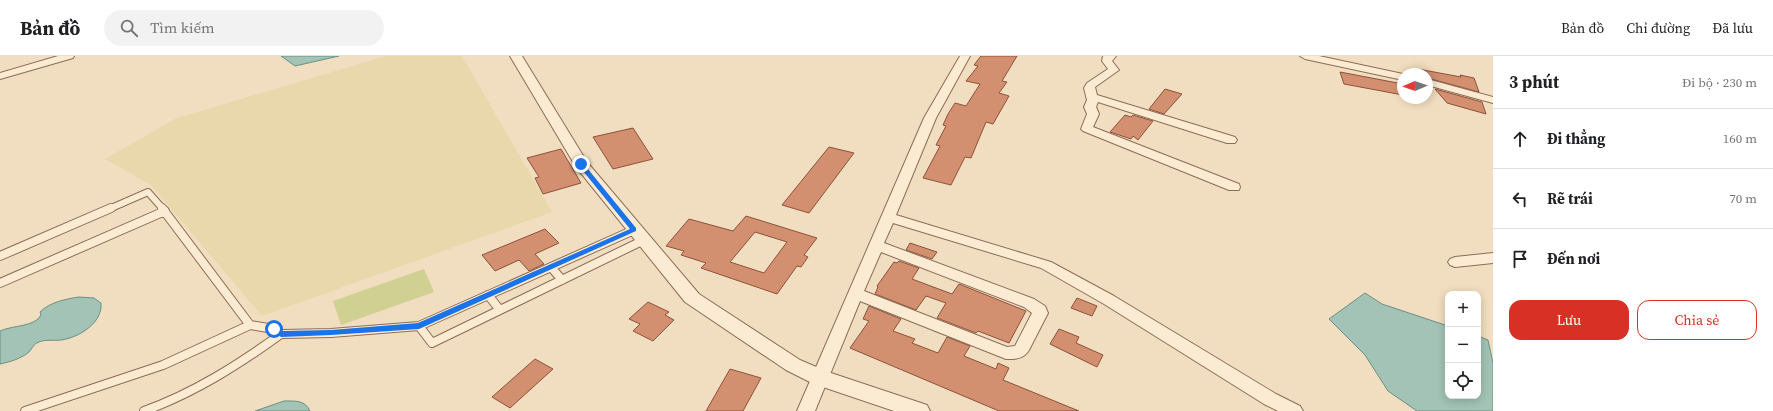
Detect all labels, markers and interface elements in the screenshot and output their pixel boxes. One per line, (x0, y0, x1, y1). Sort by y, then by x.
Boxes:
search box (104, 10, 384, 46)
text: Bản đồ (20, 15, 80, 41)
icon: search (118, 17, 140, 39)
text: Tìm kiếm (150, 17, 215, 38)
text: Bản đồ (1561, 18, 1604, 38)
text: Chỉ đường (1626, 18, 1690, 38)
text: Đã lưu (1712, 18, 1753, 38)
north arrow (1397, 68, 1433, 104)
text: 3 phút (1509, 70, 1559, 94)
text: Đi bộ · 230 m (1682, 74, 1757, 91)
icon: ahead (1509, 128, 1531, 150)
text: Đi thẳng (1547, 128, 1605, 149)
text: 160 m (1723, 130, 1757, 147)
route end (572, 155, 590, 173)
icon: left (1509, 188, 1531, 210)
text: Rẽ trái (1547, 188, 1593, 209)
text: 70 m (1729, 190, 1757, 207)
icon: arrive (1509, 248, 1531, 270)
text: Đến nơi (1547, 248, 1600, 269)
map controls (1445, 291, 1481, 399)
button: + (1445, 291, 1481, 327)
button: Lưu (1509, 300, 1629, 340)
button: Chia sẻ (1637, 300, 1757, 340)
route start (265, 320, 283, 338)
button: − (1445, 327, 1481, 363)
button: locate (1445, 363, 1481, 399)

